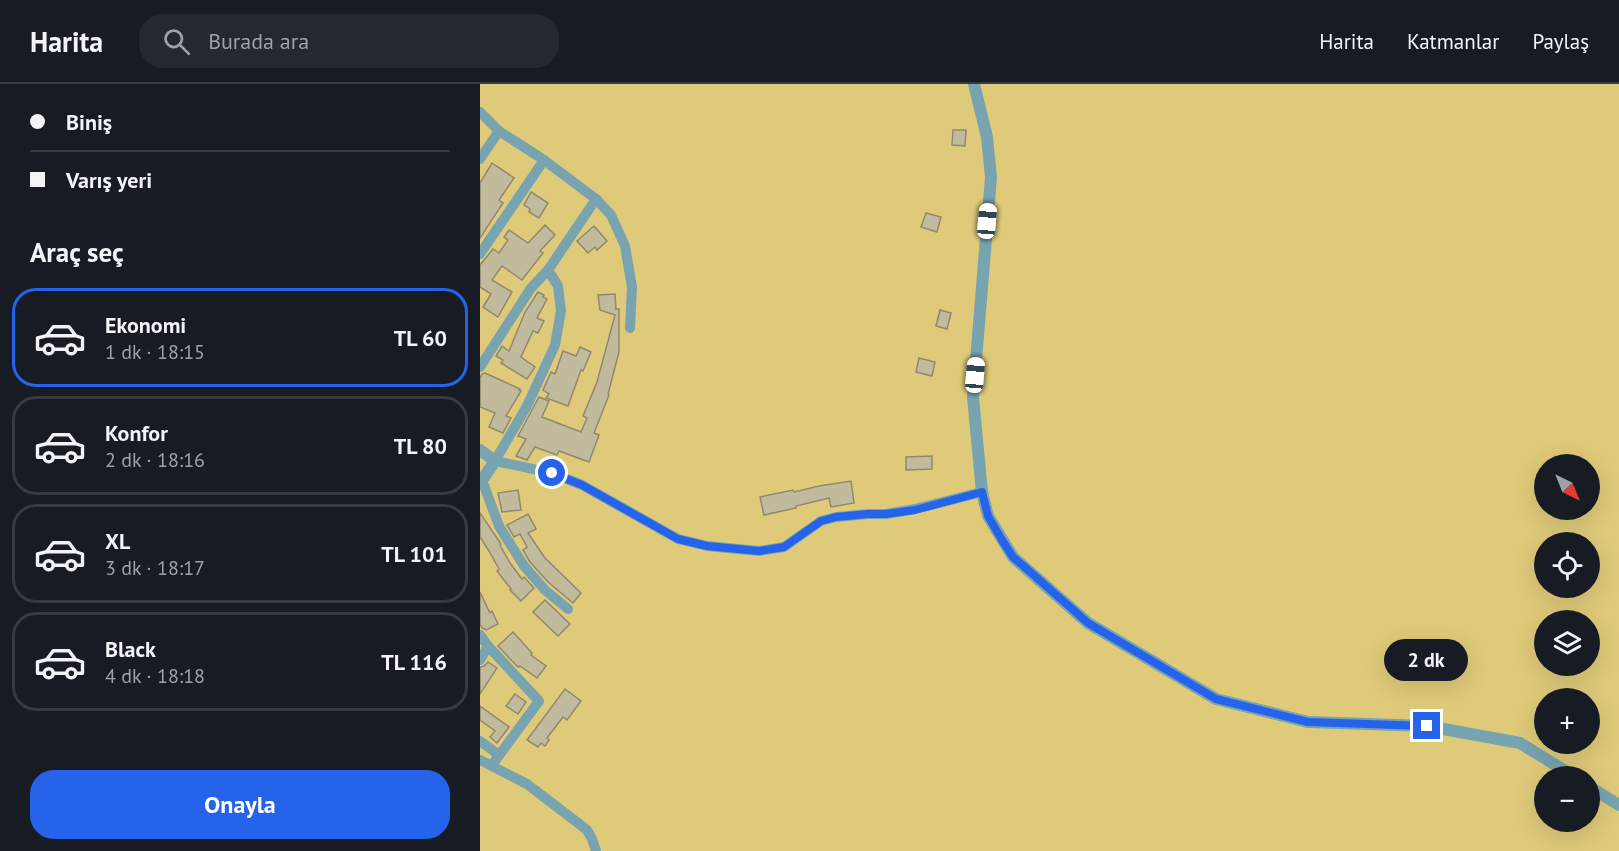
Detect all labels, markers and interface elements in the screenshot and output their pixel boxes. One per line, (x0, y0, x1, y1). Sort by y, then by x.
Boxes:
search box (139, 14, 559, 68)
text: Harita (30, 23, 103, 60)
icon: search (160, 25, 193, 58)
text: Burada ara (208, 27, 309, 55)
text: Harita (1319, 28, 1374, 55)
text: Katmanlar (1407, 28, 1499, 55)
text: Paylaş (1532, 28, 1589, 55)
text: Biniş (66, 108, 112, 136)
text: Varış yeri (66, 166, 152, 194)
car (976, 202, 998, 240)
text: Araç seç (30, 235, 124, 269)
icon: car (33, 311, 87, 365)
text: Ekonomi (105, 311, 186, 339)
text: TL 60 (394, 324, 447, 352)
text: 1 dk · 18:15 (105, 339, 205, 365)
car (964, 356, 986, 394)
icon: car (33, 419, 87, 473)
text: Konfor (105, 419, 168, 447)
text: TL 80 (394, 432, 447, 460)
text: 2 dk · 18:16 (105, 447, 205, 473)
north arrow (1534, 454, 1600, 520)
map controls (1534, 454, 1600, 832)
route start (538, 459, 565, 486)
icon: car (33, 527, 87, 581)
text: XL (105, 527, 130, 555)
button: locate (1534, 532, 1600, 598)
text: TL 101 (381, 540, 447, 568)
text: 3 dk · 18:17 (105, 555, 205, 581)
button: layers (1534, 610, 1600, 676)
icon: car (33, 635, 87, 689)
text: Black (105, 635, 156, 663)
callout: 2 dk (1385, 639, 1469, 681)
text: 2 dk (1408, 647, 1445, 673)
text: TL 116 (381, 648, 447, 676)
text: 4 dk · 18:18 (105, 663, 205, 689)
button: + (1534, 688, 1600, 754)
route end (1413, 712, 1440, 739)
button: − (1534, 766, 1600, 832)
button: Onayla (30, 770, 450, 839)

